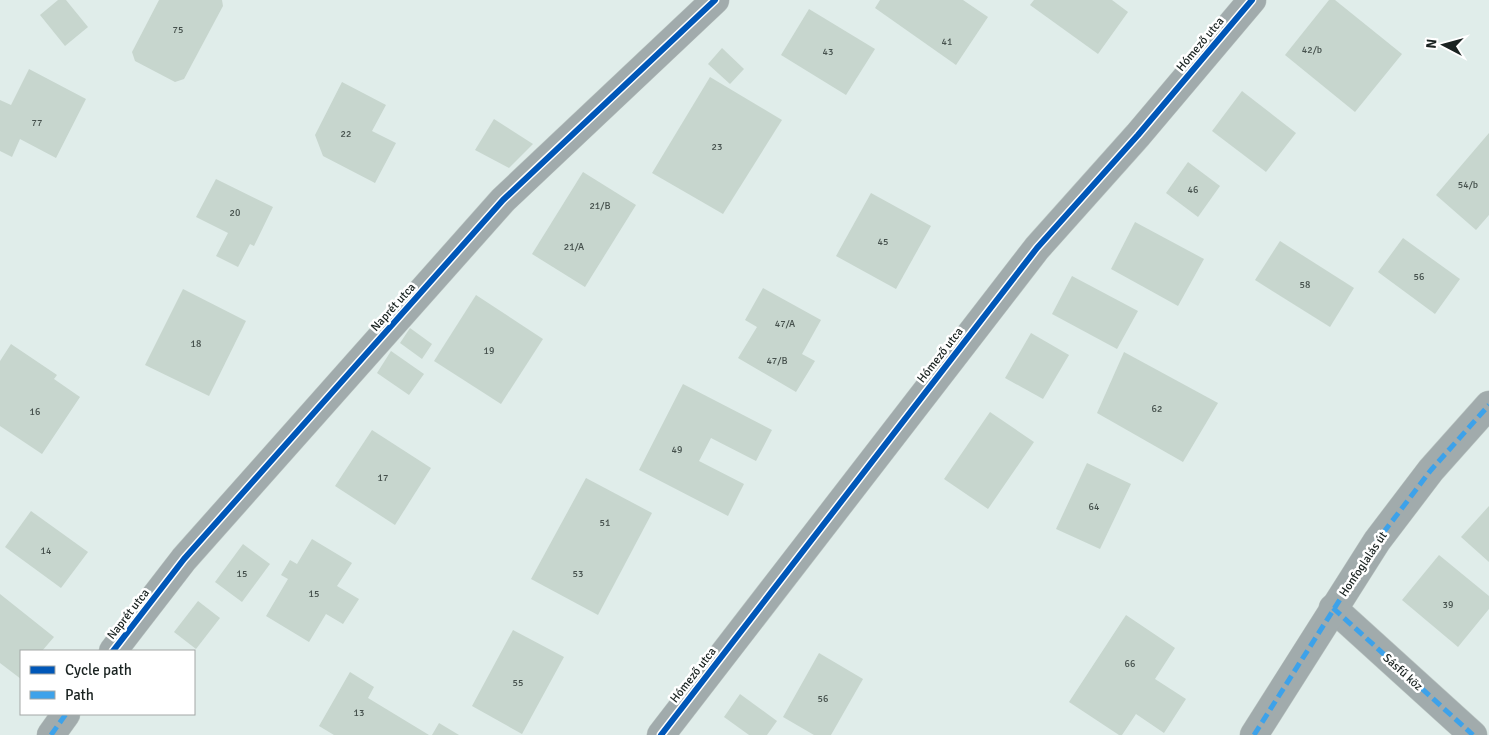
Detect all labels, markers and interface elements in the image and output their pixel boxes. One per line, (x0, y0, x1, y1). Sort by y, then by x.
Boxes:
street label: Hómező utca (1173, 14, 1227, 75)
north arrow (1419, 20, 1469, 70)
house number: 75 (173, 24, 183, 36)
house number: 41 (942, 36, 952, 48)
text: N (1423, 38, 1441, 49)
house number: 42/b (1302, 44, 1322, 56)
house number: 43 (823, 46, 833, 58)
house number: 77 (32, 117, 42, 129)
house number: 22 (341, 128, 351, 140)
house number: 23 (712, 141, 722, 153)
house number: 54/b (1458, 179, 1478, 191)
house number: 46 (1188, 184, 1198, 196)
house number: 21/B (589, 200, 611, 212)
house number: 20 (230, 207, 240, 219)
house number: 45 (878, 236, 888, 248)
house number: 21/A (564, 241, 584, 253)
house number: 56 (1414, 271, 1424, 283)
house number: 58 (1300, 279, 1310, 291)
street label: Naprét utca (368, 280, 419, 335)
house number: 47/A (775, 318, 795, 330)
street label: Hómező utca (914, 325, 967, 386)
house number: 18 (191, 338, 201, 350)
house number: 19 (484, 345, 494, 357)
house number: 47/B (766, 355, 788, 367)
house number: 62 (1152, 403, 1162, 415)
house number: 16 (30, 406, 40, 418)
house number: 49 (672, 444, 682, 456)
house number: 17 (378, 472, 388, 484)
house number: 64 (1089, 501, 1100, 513)
house number: 51 (600, 517, 610, 529)
street label: Honfoglalás út (1336, 529, 1391, 600)
house number: 14 (41, 545, 52, 557)
house number: 15 (237, 568, 247, 580)
house number: 53 (573, 568, 583, 580)
street label: Naprét utca (104, 586, 153, 643)
house number: 15 (309, 588, 319, 600)
house number: 39 (1443, 599, 1453, 611)
street label: Hómező utca (667, 645, 720, 706)
legend (20, 650, 195, 715)
street label: Sásfű köz (1380, 651, 1426, 694)
house number: 66 (1125, 658, 1135, 670)
text: Cycle path (65, 661, 132, 679)
house number: 55 (513, 677, 523, 689)
text: Path (65, 686, 94, 704)
house number: 56 (818, 693, 828, 705)
house number: 13 (354, 707, 364, 719)

